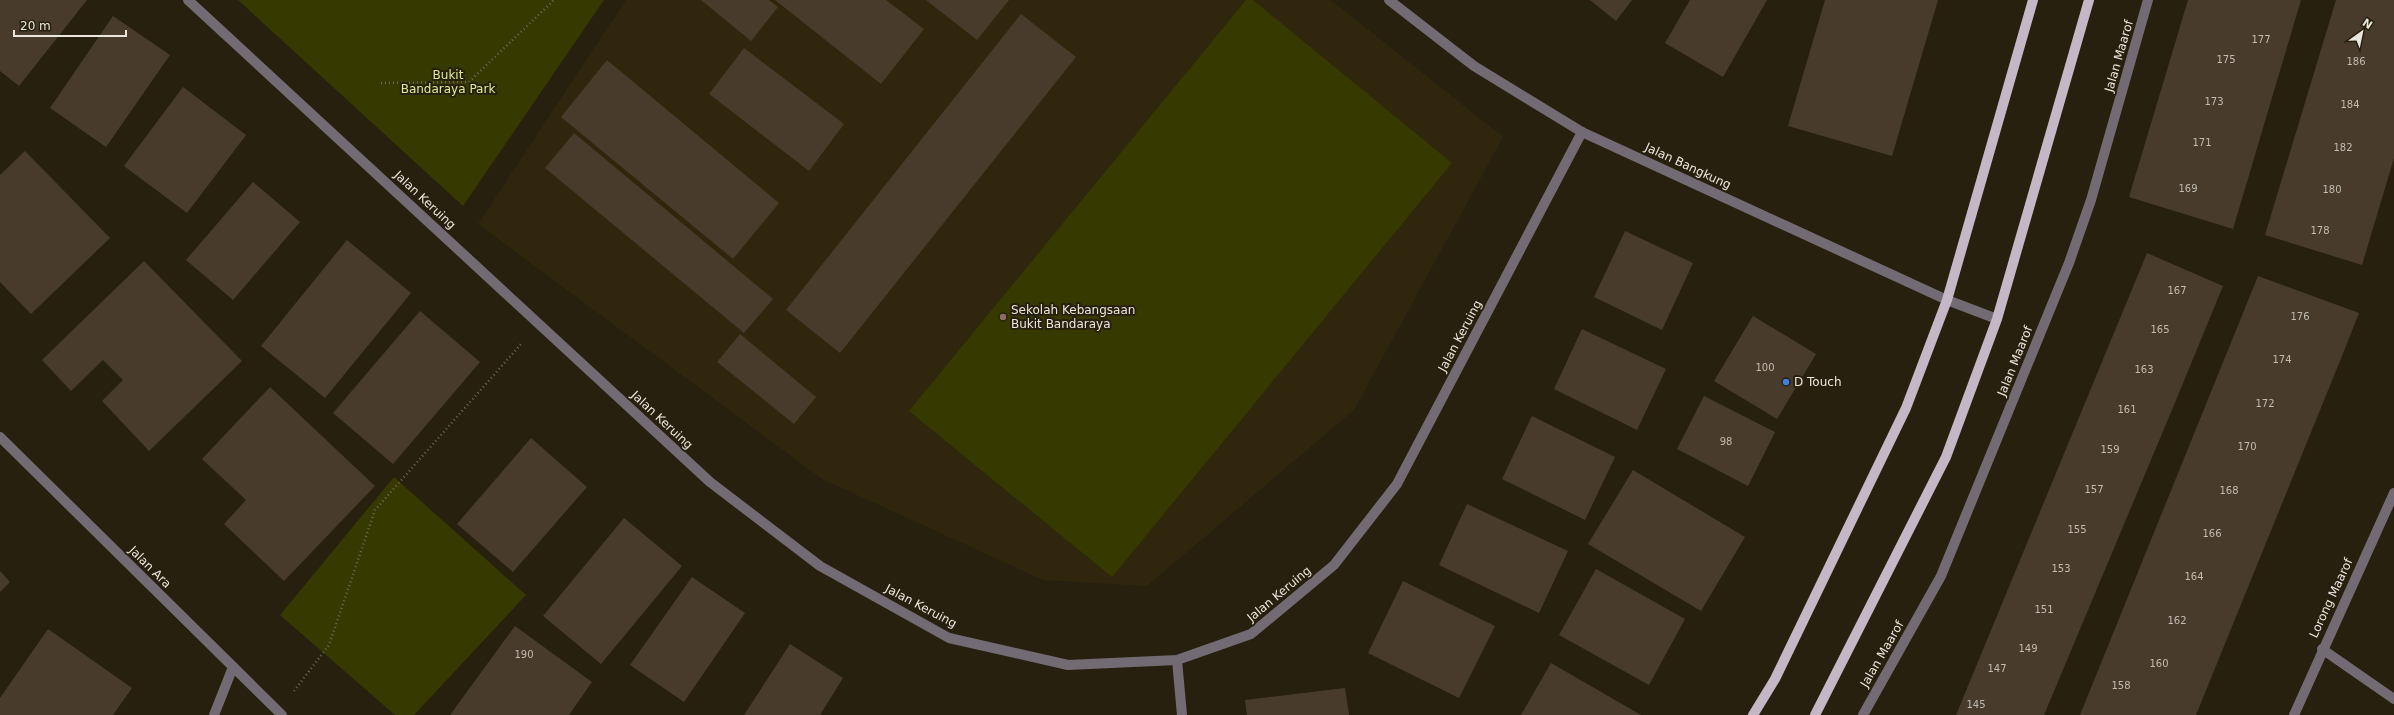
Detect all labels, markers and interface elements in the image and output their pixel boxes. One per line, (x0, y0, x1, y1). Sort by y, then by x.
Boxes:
scale bar (14, 12, 126, 38)
north arrow (2342, 12, 2382, 52)
text: N (2360, 16, 2375, 32)
street label: Jalan Maarof (2102, 18, 2136, 95)
text: 20 m (20, 19, 51, 33)
house number: 177 (2251, 34, 2271, 45)
house number: 175 (2216, 54, 2236, 65)
house number: 186 (2346, 56, 2366, 67)
park label: Bukit Bandaraya Park (401, 68, 495, 96)
house number: 173 (2204, 96, 2224, 107)
house number: 184 (2340, 99, 2360, 110)
house number: 171 (2192, 137, 2212, 148)
street label: Jalan Bangkung (1642, 140, 1733, 192)
house number: 182 (2333, 142, 2353, 153)
street label: Jalan Keruing (391, 167, 459, 232)
house number: 169 (2178, 183, 2198, 194)
house number: 180 (2322, 184, 2342, 195)
house number: 178 (2310, 225, 2330, 236)
house number: 167 (2167, 285, 2187, 296)
street label: Jalan Keruing (1435, 298, 1485, 375)
place label: Sekolah Kebangsaan Bukit Bandaraya (1011, 303, 1135, 331)
house number: 176 (2290, 311, 2310, 322)
marker: Sekolah Kebangsaan Bukit Bandaraya (998, 312, 1008, 322)
street label: Jalan Maarof (1994, 323, 2036, 399)
house number: 165 (2150, 324, 2170, 335)
house number: 174 (2272, 354, 2292, 365)
house number: 100 (1755, 362, 1775, 373)
house number: 163 (2134, 364, 2154, 375)
place label: D Touch (1794, 375, 1842, 389)
marker: D Touch (1781, 377, 1791, 387)
street label: Jalan Keruing (628, 387, 696, 452)
house number: 172 (2255, 398, 2275, 409)
house number: 161 (2117, 404, 2137, 415)
house number: 98 (1720, 436, 1732, 447)
house number: 170 (2237, 441, 2257, 452)
house number: 159 (2100, 444, 2120, 455)
house number: 157 (2084, 484, 2104, 495)
house number: 168 (2219, 485, 2239, 496)
house number: 155 (2067, 524, 2087, 535)
house number: 166 (2202, 528, 2222, 539)
street label: Jalan Ara (125, 542, 174, 591)
street label: Lorong Maarof (2306, 555, 2356, 640)
street label: Jalan Keruing (1244, 563, 1314, 625)
house number: 153 (2051, 563, 2071, 574)
house number: 164 (2184, 571, 2204, 582)
street label: Jalan Keruing (882, 581, 959, 631)
house number: 151 (2034, 604, 2054, 615)
house number: 162 (2167, 615, 2187, 626)
street label: Jalan Maarof (1857, 618, 1907, 691)
house number: 149 (2018, 643, 2038, 654)
house number: 190 (514, 649, 534, 660)
house number: 160 (2149, 658, 2169, 669)
house number: 147 (1987, 663, 2007, 674)
house number: 158 (2111, 680, 2131, 691)
house number: 145 (1966, 699, 1986, 710)

